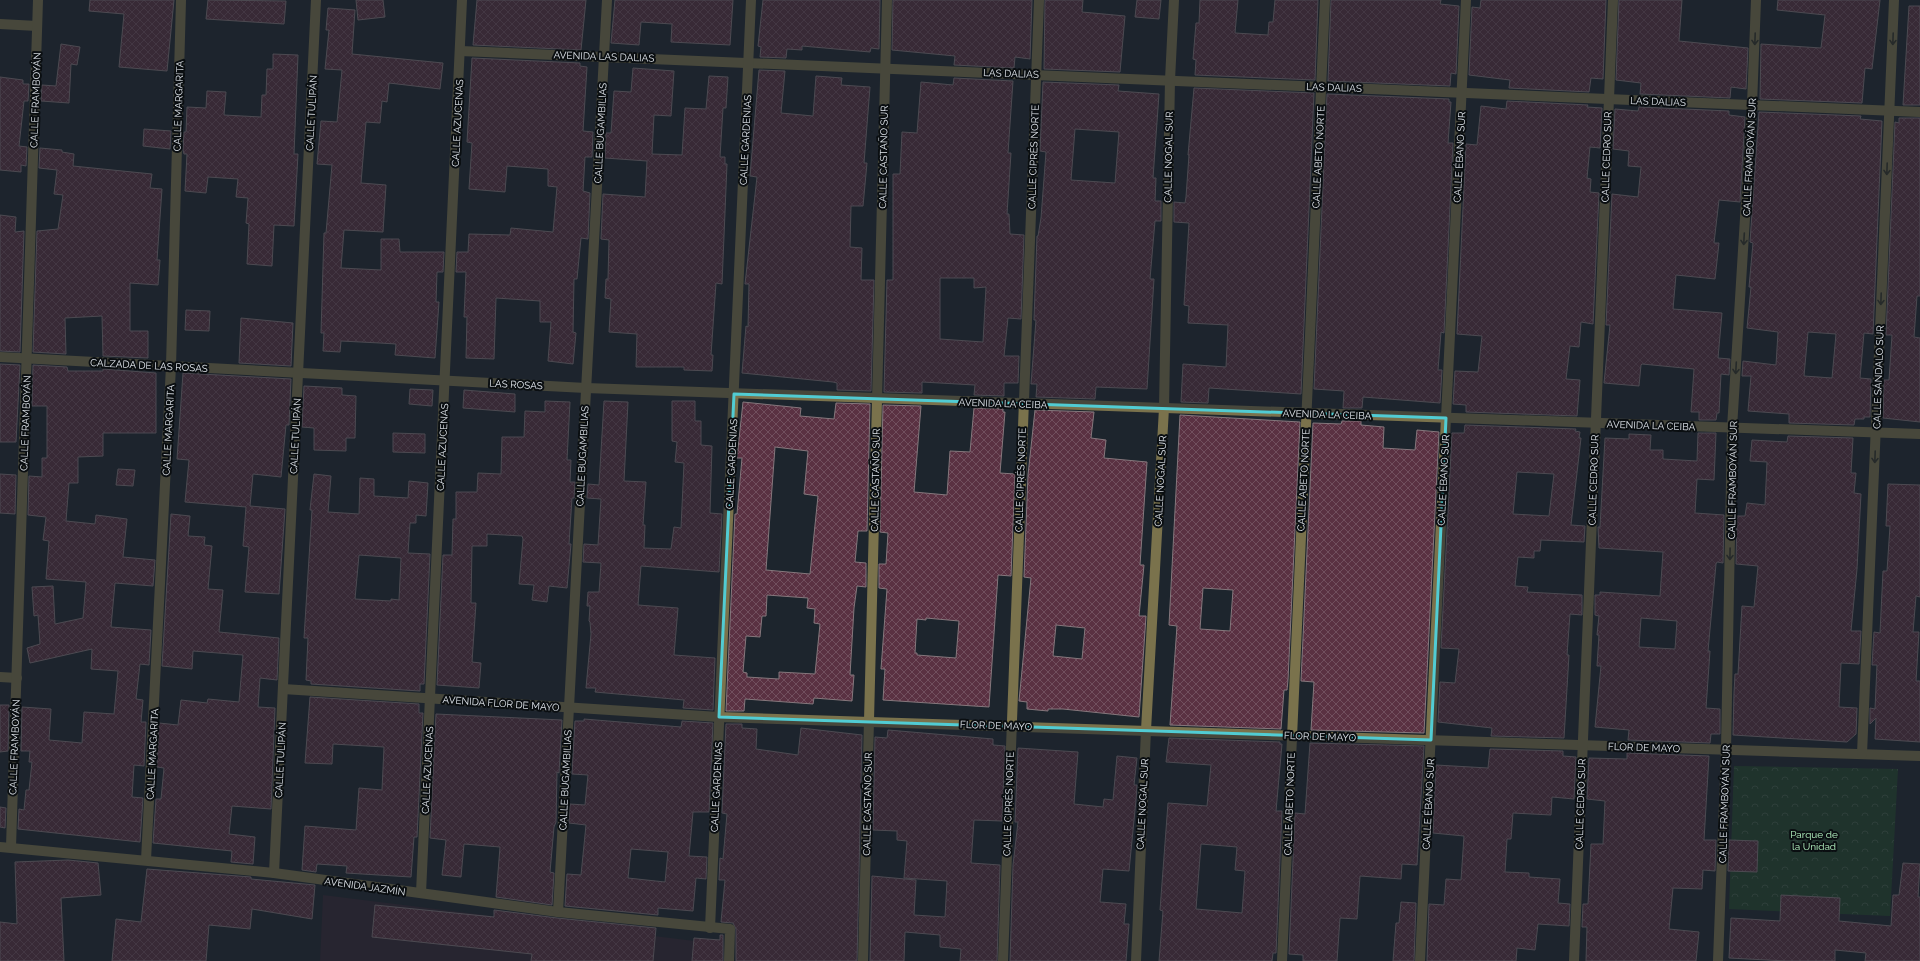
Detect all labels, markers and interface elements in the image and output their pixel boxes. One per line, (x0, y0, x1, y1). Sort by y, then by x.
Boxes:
one-way arrow (1751, 32, 1758, 45)
one-way arrow (1889, 32, 1896, 45)
street label: AVENIDA LAS DALIAS (553, 49, 655, 64)
street label: CALLE FRAMBOYÁN (28, 52, 43, 148)
street label: CALLE MARGARITA (171, 60, 186, 152)
street label: LAS DALIAS (983, 67, 1039, 80)
street label: CALLE TULIPÁN (304, 75, 319, 151)
street label: CALLE AZUCENAS (450, 79, 465, 167)
street label: LAS DALIAS (1306, 81, 1362, 94)
street label: CALLE BUGAMBILIAS (592, 82, 609, 184)
street label: CALLE GARDENIAS (738, 95, 753, 185)
street label: LAS DALIAS (1630, 95, 1686, 108)
street label: CALLE FRAMBOYÁN SUR (1741, 97, 1758, 216)
street label: CALLE CASTAÑO SUR (877, 105, 890, 209)
street label: CALLE CIPRÉS NORTE (1026, 105, 1041, 209)
street label: CALLE ABETO NORTE (1310, 105, 1327, 209)
street label: CALLE NOGAL SUR (1162, 111, 1175, 203)
street label: CALLE ÉBANO SUR (1452, 111, 1467, 203)
street label: CALLE CEDRO SUR (1599, 111, 1614, 203)
one-way arrow (1883, 162, 1891, 175)
one-way arrow (1740, 232, 1747, 245)
one-way arrow (1878, 292, 1885, 305)
street label: CALLE SÁNDALO SUR (1871, 325, 1886, 429)
street label: CALZADA DE LAS ROSAS (90, 357, 208, 374)
one-way arrow (1732, 361, 1740, 374)
street label: CALLE FRAMBOYÁN (18, 375, 33, 471)
street label: LAS ROSAS (489, 378, 543, 391)
street label: CALLE MARGARITA (161, 384, 176, 476)
street label: AVENIDA LA CEIBA (958, 396, 1048, 411)
street label: CALLE TULIPÁN (288, 398, 303, 474)
street label: CALLE AZUCENAS (435, 403, 450, 491)
street label: CALLE BUGAMBILIAS (574, 405, 591, 507)
street label: AVENIDA LA CEIBA (1282, 407, 1372, 422)
street label: AVENIDA LA CEIBA (1606, 418, 1696, 433)
street label: CALLE GARDENIAS (724, 419, 739, 509)
street label: CALLE FRAMBOYÁN SUR (1726, 420, 1739, 539)
street label: CALLE CASTAÑO SUR (869, 428, 882, 532)
street label: CALLE CIPRÉS NORTE (1013, 428, 1028, 532)
street label: CALLE ABETO NORTE (1295, 428, 1312, 532)
street label: CALLE ÉBANO SUR (1436, 434, 1451, 526)
street label: CALLE CEDRO SUR (1586, 434, 1601, 526)
street label: CALLE NOGAL SUR (1153, 435, 1168, 527)
one-way arrow (1871, 450, 1878, 463)
one-way arrow (1726, 547, 1734, 560)
street label: AVENIDA FLOR DE MAYO (442, 694, 560, 713)
street label: CALLE FRAMBOYÁN (7, 699, 22, 795)
street label: CALLE MARGARITA (145, 708, 160, 800)
street label: FLOR DE MAYO (960, 719, 1033, 732)
street label: CALLE TULIPÁN (273, 722, 288, 798)
street label: CALLE AZUCENAS (420, 726, 435, 814)
street label: CALLE BUGAMBILIAS (557, 729, 574, 831)
street label: FLOR DE MAYO (1284, 730, 1357, 743)
street label: FLOR DE MAYO (1608, 741, 1681, 754)
street label: CALLE GARDENIAS (709, 742, 724, 832)
street label: CALLE FRAMBOYÁN SUR (1717, 744, 1732, 863)
street label: CALLE CASTAÑO SUR (861, 752, 874, 856)
street label: CALLE CIPRÉS NORTE (1001, 752, 1016, 856)
street label: CALLE ABETO NORTE (1282, 752, 1297, 856)
street label: CALLE NOGAL SUR (1135, 758, 1150, 850)
street label: CALLE ÉBANO SUR (1421, 758, 1436, 850)
street label: CALLE CEDRO SUR (1573, 758, 1588, 850)
park label: Parque de la Unidad (1790, 829, 1838, 852)
street label: AVENIDA JAZMÍN (324, 875, 406, 898)

